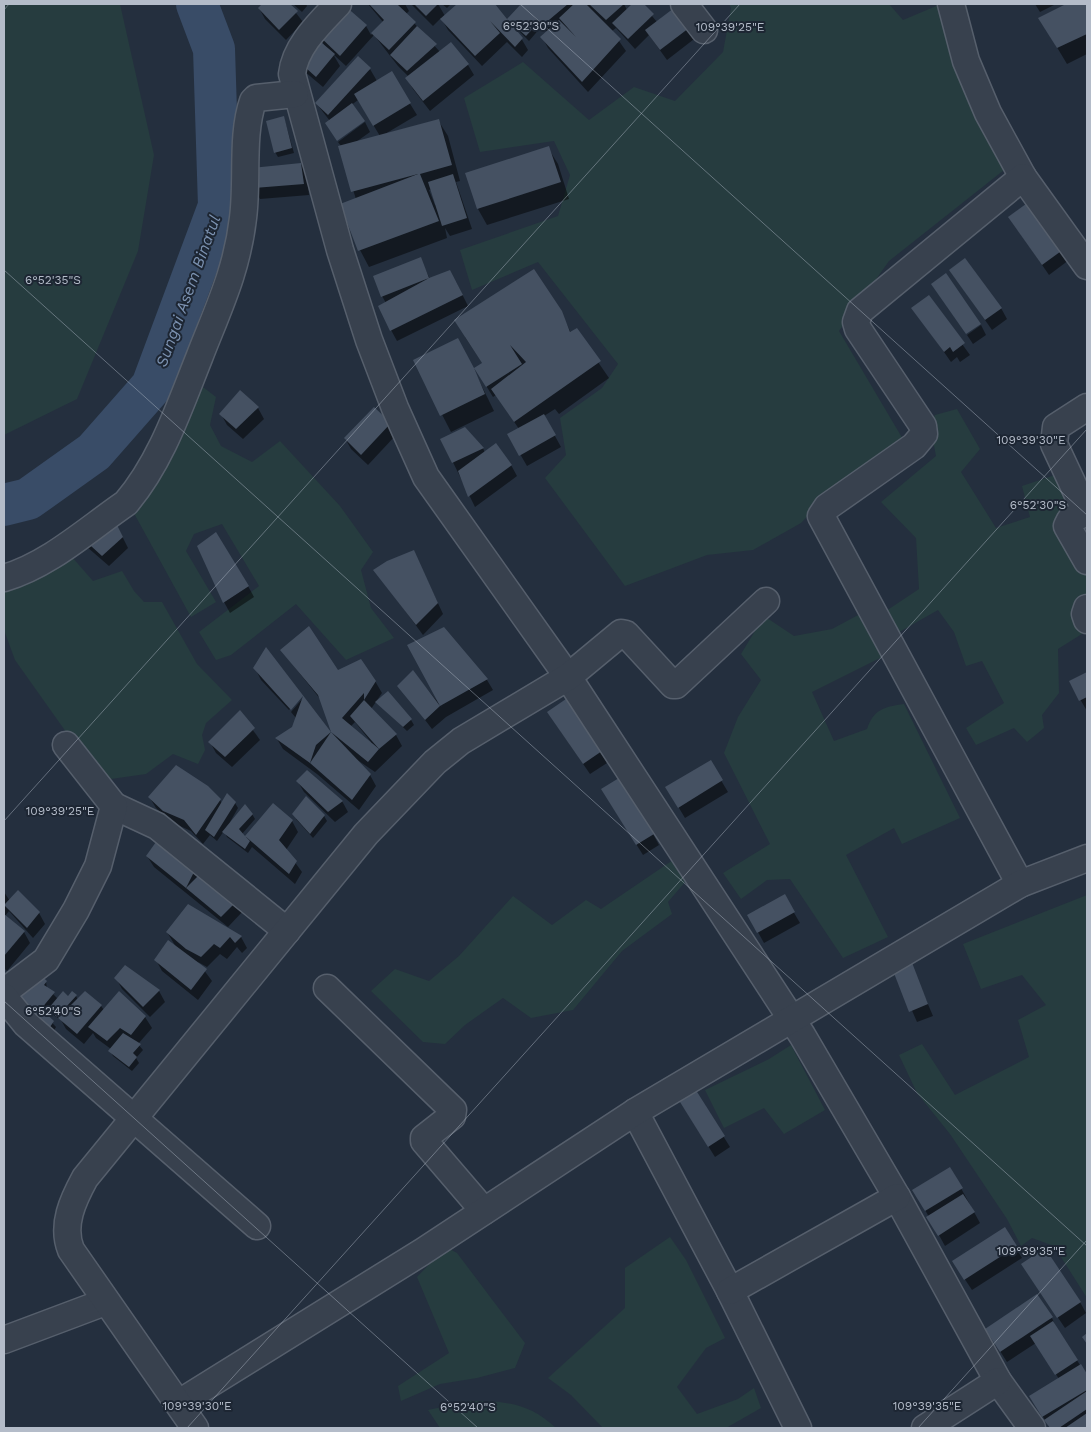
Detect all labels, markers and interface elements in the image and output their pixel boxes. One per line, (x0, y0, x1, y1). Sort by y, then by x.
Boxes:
text: 6°52'30"S (503, 19, 559, 33)
text: 109°39'25"E (696, 20, 765, 34)
water label: Sungai Asem Binatul (152, 212, 224, 370)
text: 6°52'35"S (25, 273, 81, 287)
text: 109°39'30"E (996, 433, 1066, 447)
text: 6°52'30"S (1010, 498, 1066, 512)
text: 109°39'25"E (26, 804, 95, 818)
text: 6°52'40"S (25, 1004, 81, 1018)
text: 109°39'35"E (997, 1244, 1066, 1258)
text: 109°39'30"E (162, 1399, 232, 1413)
text: 109°39'35"E (893, 1399, 962, 1413)
text: 6°52'40"S (440, 1400, 496, 1414)

